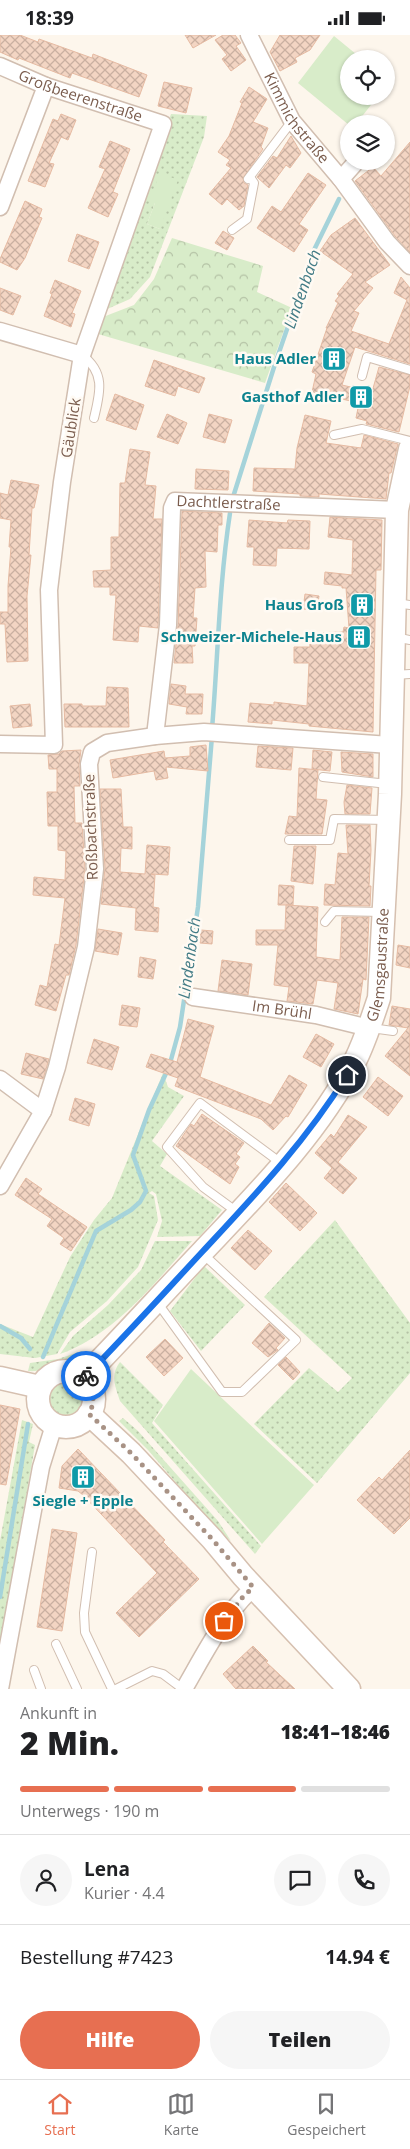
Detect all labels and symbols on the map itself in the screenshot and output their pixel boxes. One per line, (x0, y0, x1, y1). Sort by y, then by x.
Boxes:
street label: Großbeerenstraße (16, 64, 145, 126)
street label: Kimmichstraße (260, 69, 334, 167)
water label: Lindenbach (278, 247, 326, 331)
building icon: Haus Adler (321, 346, 347, 372)
place label: Haus Adler (234, 348, 316, 368)
building icon: Gasthof Adler (348, 384, 374, 410)
place label: Gasthof Adler (241, 386, 344, 406)
street label: Gäublick (55, 396, 85, 459)
street label: Dachtlerstraße (176, 490, 281, 514)
building icon: Haus Groß (349, 592, 375, 618)
place label: Haus Groß (265, 594, 344, 614)
building icon: Schweizer-Michele-Haus (346, 624, 372, 650)
place label: Schweizer-Michele-Haus (161, 626, 342, 646)
street label: Roßbachstraße (78, 774, 102, 880)
street label: Glemsgaustraße (361, 908, 393, 1024)
water label: Lindenbach (172, 916, 206, 1000)
street label: Im Brühl (251, 995, 313, 1023)
pin (326, 1054, 368, 1096)
courier (61, 1351, 111, 1401)
building icon: Siegle + Epple (70, 1464, 96, 1490)
place label: Siegle + Epple (33, 1490, 134, 1510)
pin (203, 1600, 245, 1642)

